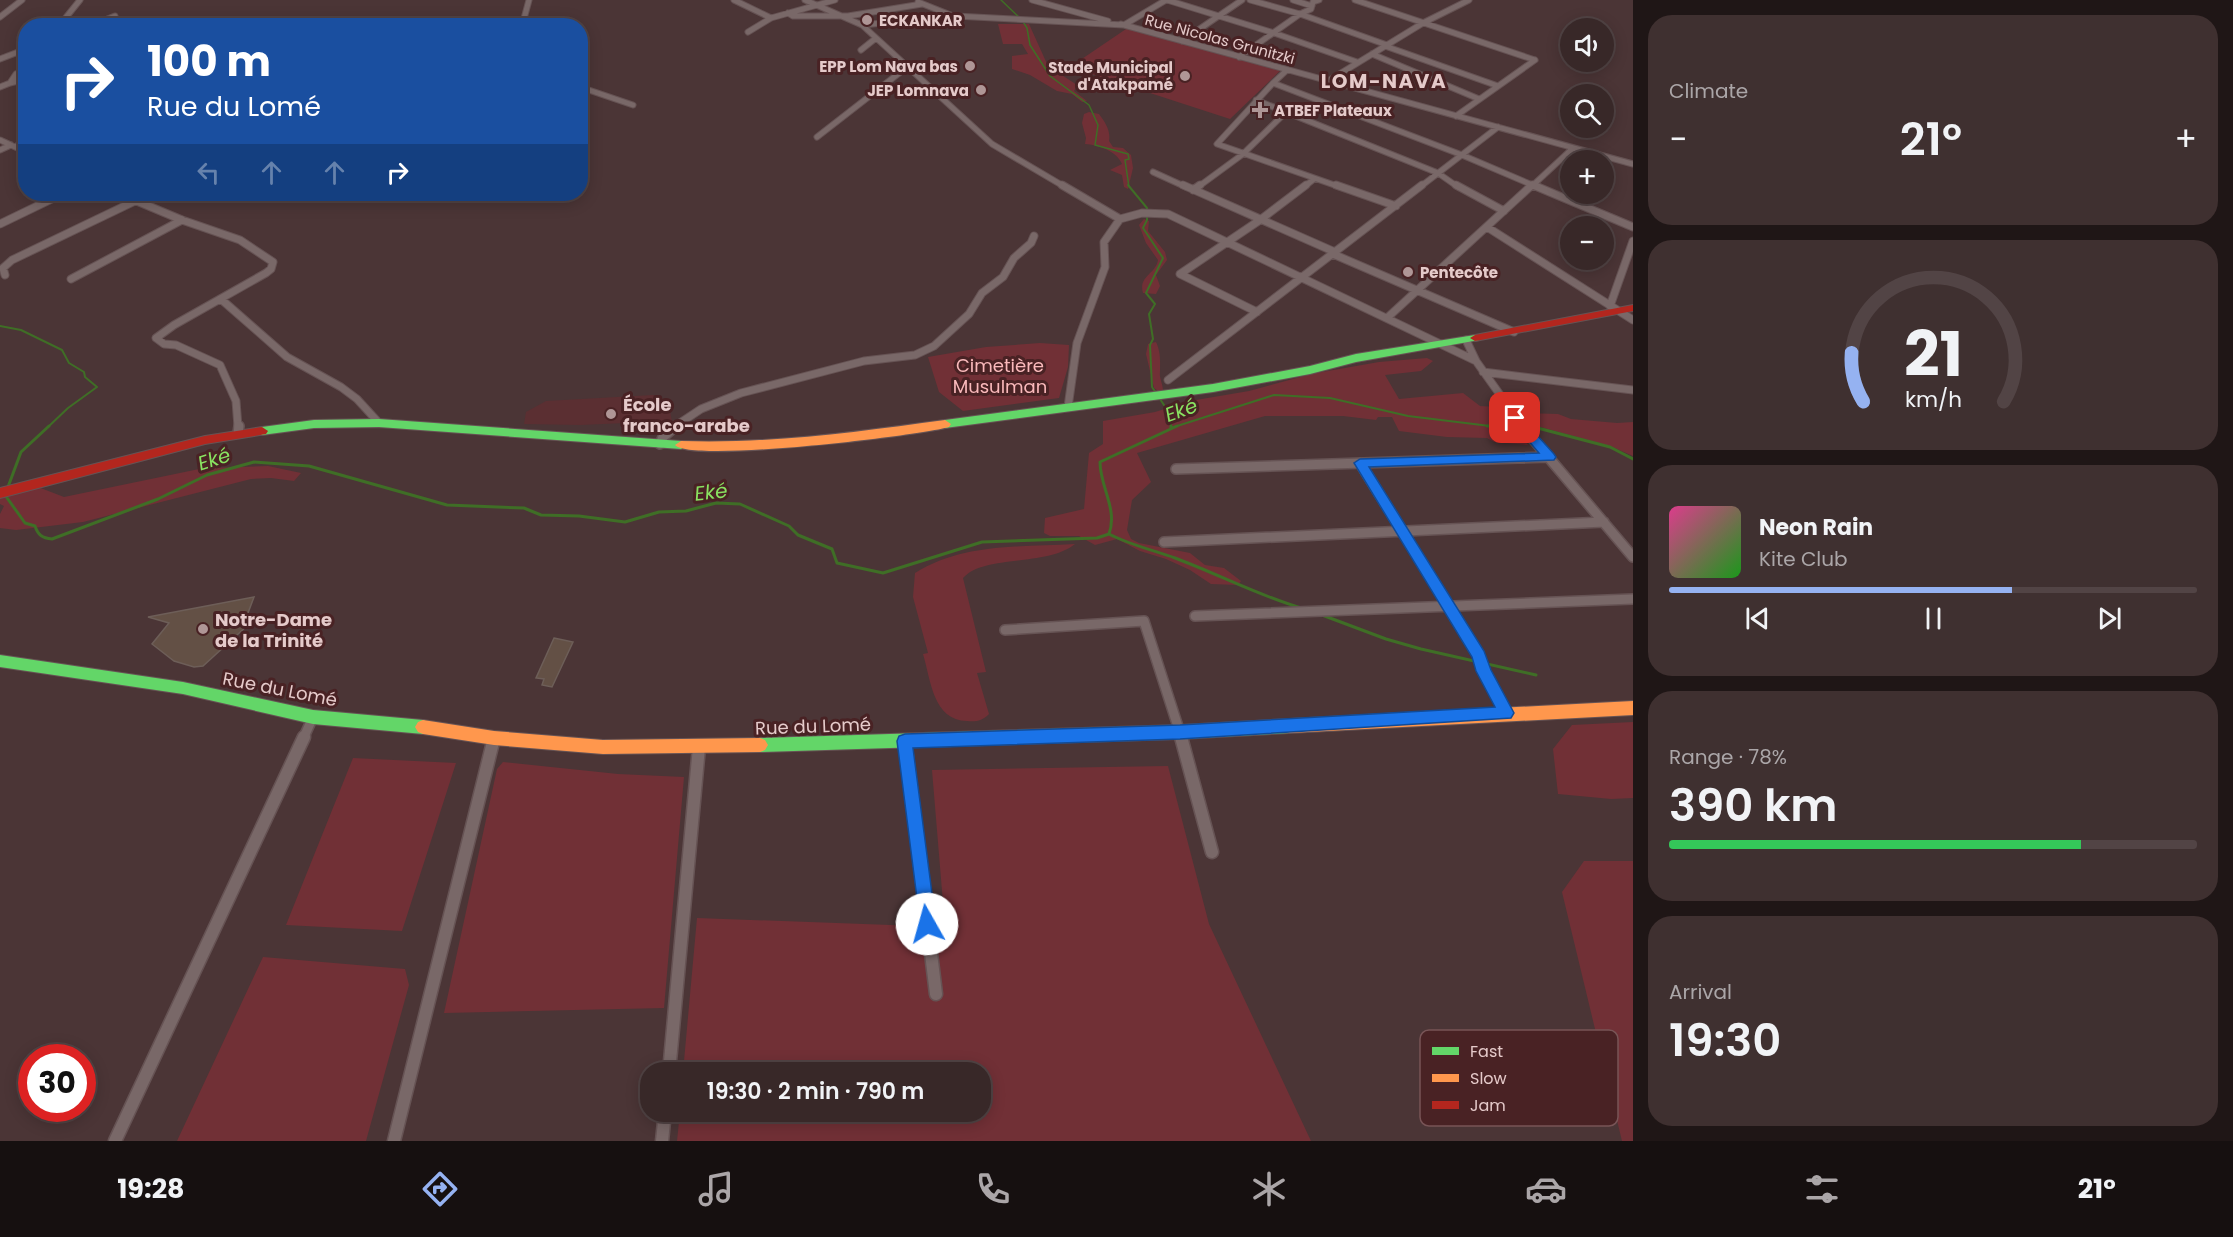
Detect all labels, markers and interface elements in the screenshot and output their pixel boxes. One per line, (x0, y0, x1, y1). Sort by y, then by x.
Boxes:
street label: Rue Nicolas Grunitzki (1143, 9, 1297, 69)
place label: ECKANKAR (879, 10, 963, 31)
marker: ECKANKAR (860, 13, 874, 27)
map controls (1560, 18, 1614, 270)
button: sound (1560, 18, 1614, 72)
text: 100 m (147, 32, 271, 91)
icon: right (48, 42, 126, 120)
place label: EPP Lom Nava bas (819, 56, 958, 77)
place label: Stade Municipal d'Atakpamé (1048, 57, 1173, 95)
marker: EPP Lom Nava bas (963, 59, 977, 73)
district label: LOM-NAVA (1321, 67, 1447, 95)
marker: Stade Municipal d'Atakpamé (1178, 69, 1192, 83)
text: Climate (1669, 77, 1748, 105)
place label: JEP Lomnava (867, 80, 969, 101)
marker: JEP Lomnava (974, 83, 988, 97)
button: search (1560, 84, 1614, 138)
text: Rue du Lomé (147, 88, 321, 125)
place label: ATBEF Plateaux (1274, 100, 1392, 121)
marker: ATBEF Plateaux (1251, 101, 1269, 119)
text: 21° (1900, 108, 1962, 171)
text: − (1669, 116, 1687, 163)
text: + (2174, 116, 2197, 163)
button: + (1560, 150, 1614, 204)
icon: left (192, 156, 225, 189)
icon: ahead (255, 156, 288, 189)
icon: ahead (318, 156, 351, 189)
icon: right (381, 156, 414, 189)
button: − (1560, 216, 1614, 270)
place label: Pentecôte (1420, 262, 1498, 283)
marker: Pentecôte (1401, 265, 1415, 279)
text: 21 (1903, 310, 1963, 398)
park label: Cimetière Musulman (953, 353, 1047, 399)
text: km/h (1904, 385, 1962, 416)
water label: Eké (1161, 391, 1201, 429)
place label: École franco-arabe (623, 392, 750, 438)
pin (1489, 392, 1540, 443)
icon: arrive (1498, 401, 1531, 434)
marker: École franco-arabe (604, 407, 618, 421)
water label: Eké (194, 441, 234, 477)
water label: Eké (693, 476, 729, 508)
text: Neon Rain (1759, 512, 1873, 543)
text: Kite Club (1759, 545, 1848, 573)
icon: previous (1741, 602, 1774, 635)
icon: pause (1917, 602, 1950, 635)
icon: next (2093, 602, 2126, 635)
place label: Notre-Dame de la Trinité (215, 607, 332, 653)
marker: Notre-Dame de la Trinité (196, 622, 210, 636)
street label: Rue du Lomé (221, 666, 339, 712)
street label: Rue du Lomé (755, 711, 871, 741)
text: Range · 78% (1669, 743, 1787, 771)
text: 390 km (1669, 774, 1837, 837)
position arrow (895, 892, 959, 956)
text: Arrival (1669, 978, 1732, 1006)
text: 19:30 (1669, 1009, 1781, 1072)
legend (1420, 1030, 1618, 1126)
text: Fast (1470, 1040, 1503, 1063)
speed limit sign: 30 (18, 1044, 96, 1122)
text: Slow (1470, 1067, 1507, 1090)
text: 19:30 · 2 min · 790 m (707, 1076, 924, 1107)
text: Jam (1470, 1094, 1506, 1117)
icon: directions (419, 1168, 461, 1210)
icon: music (695, 1168, 737, 1210)
icon: phone (972, 1168, 1014, 1210)
icon: climate (1248, 1168, 1290, 1210)
icon: car (1525, 1168, 1567, 1210)
icon: filters (1801, 1168, 1843, 1210)
text: 19:28 (117, 1170, 185, 1207)
text: 21° (2078, 1170, 2116, 1207)

